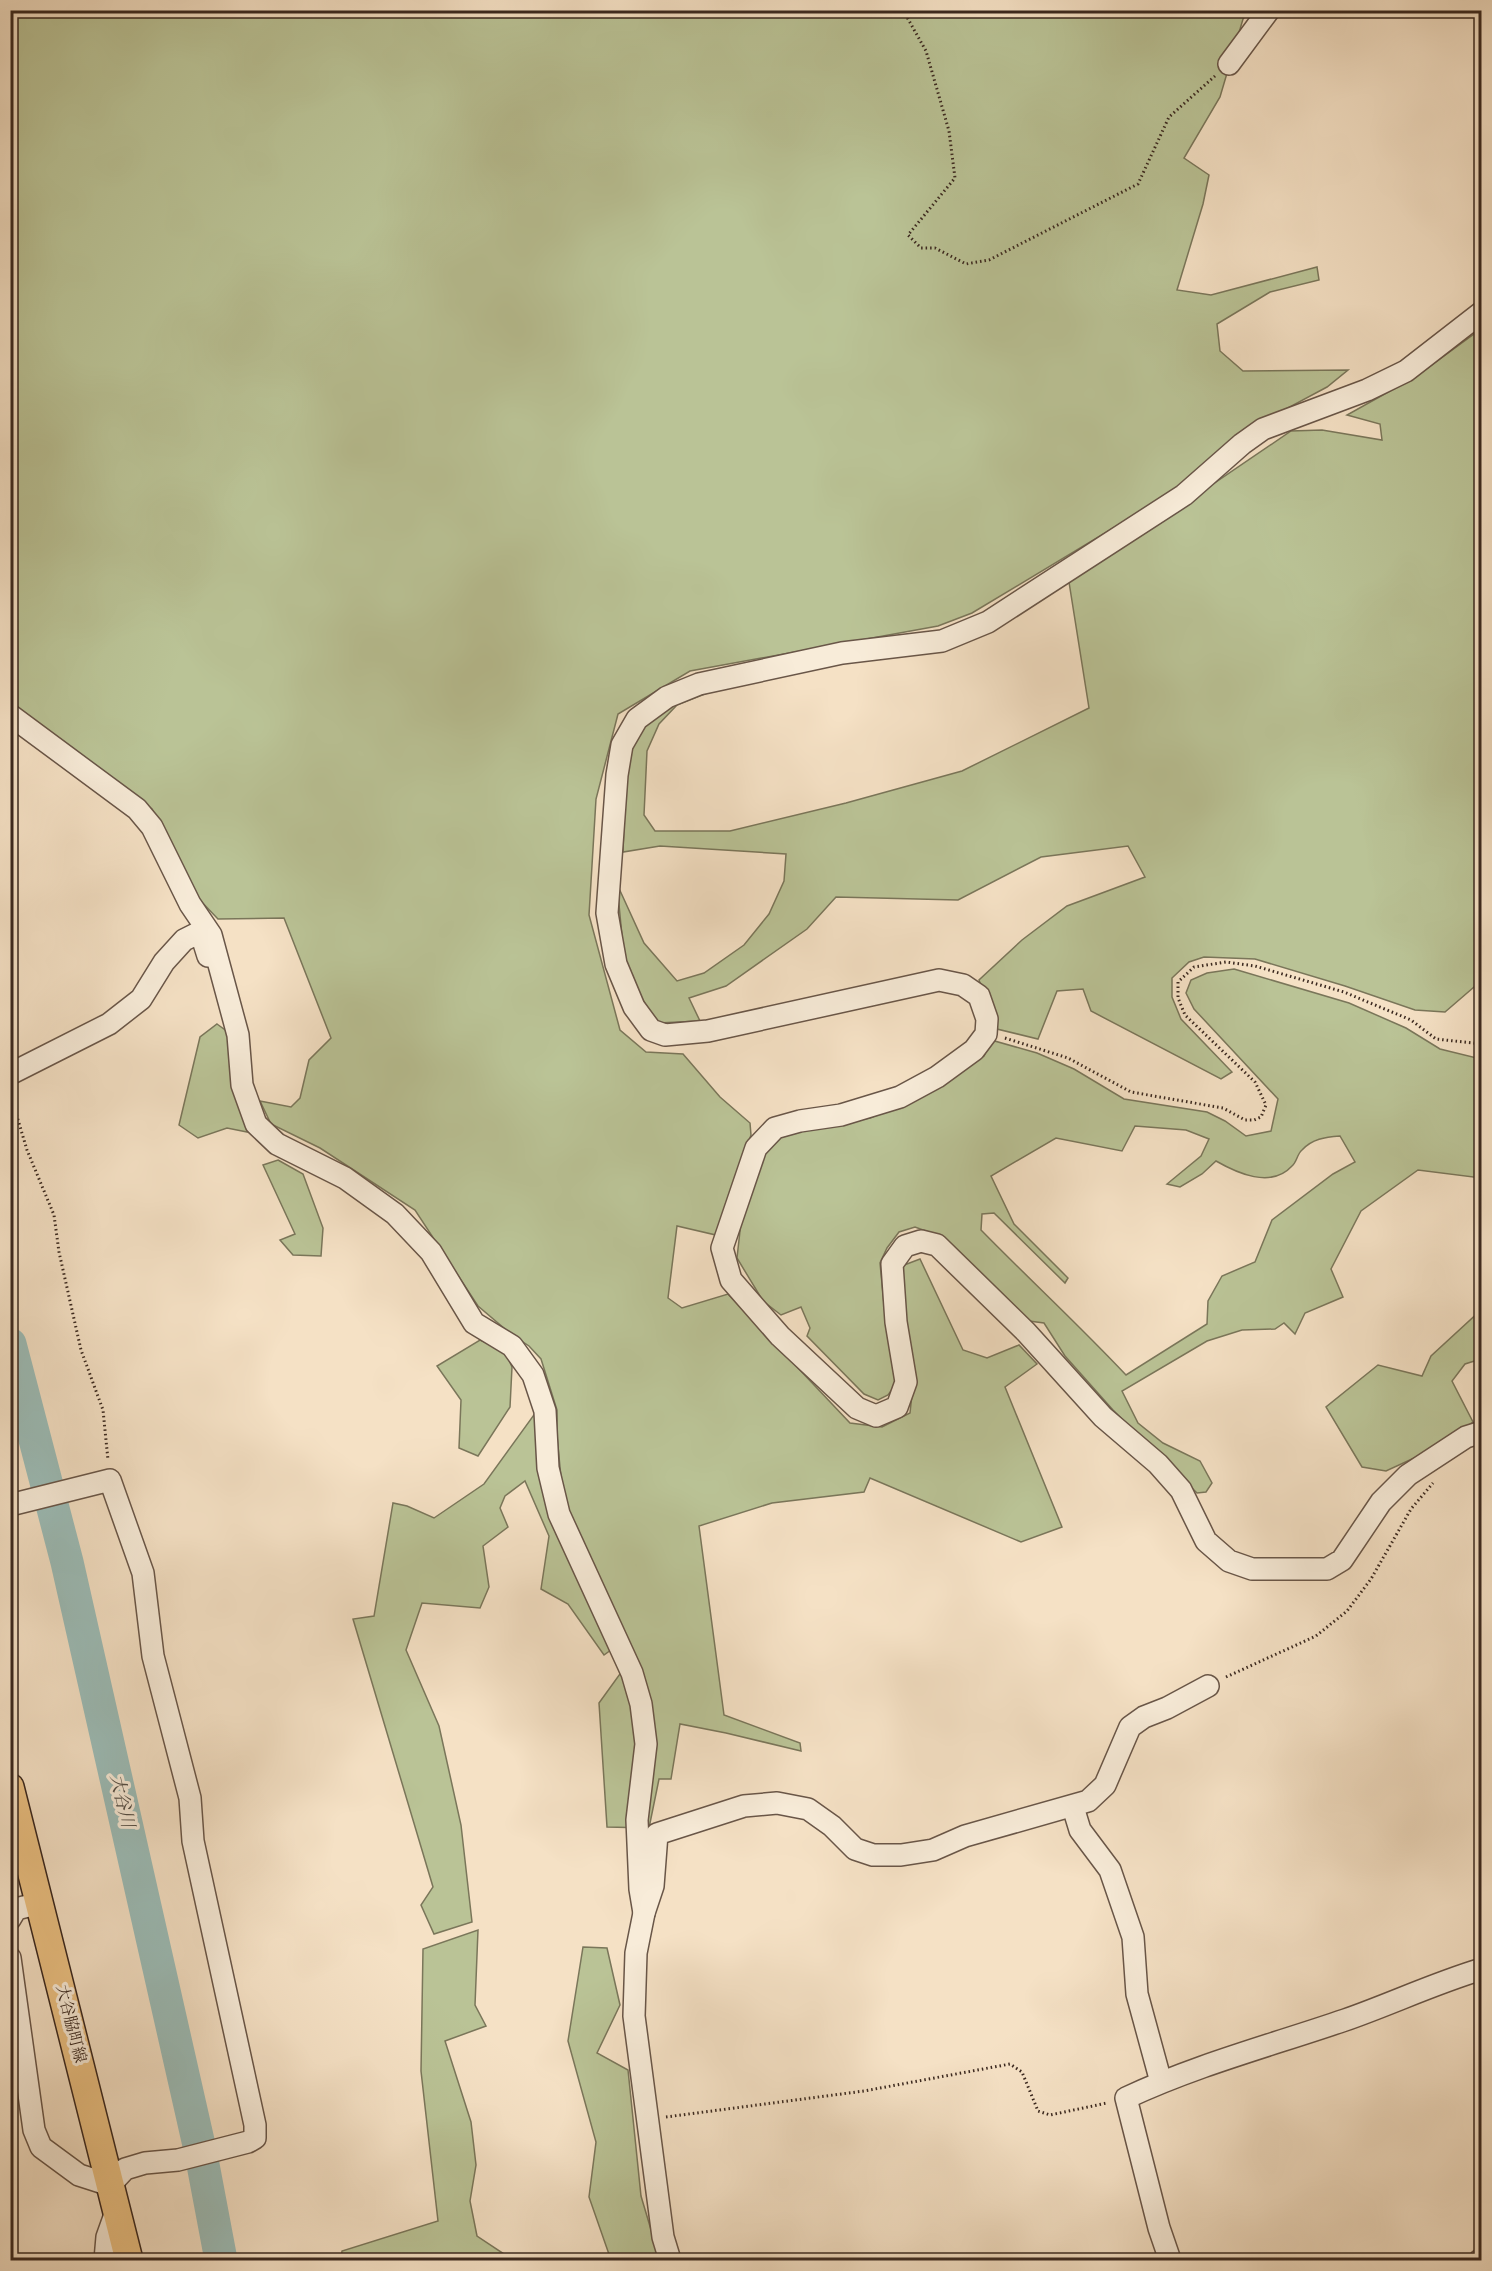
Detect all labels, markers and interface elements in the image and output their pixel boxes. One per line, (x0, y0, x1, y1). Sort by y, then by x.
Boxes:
water label: 大谷川 (104, 1772, 139, 1832)
street label: 大谷脇町線 (51, 1983, 89, 2065)

